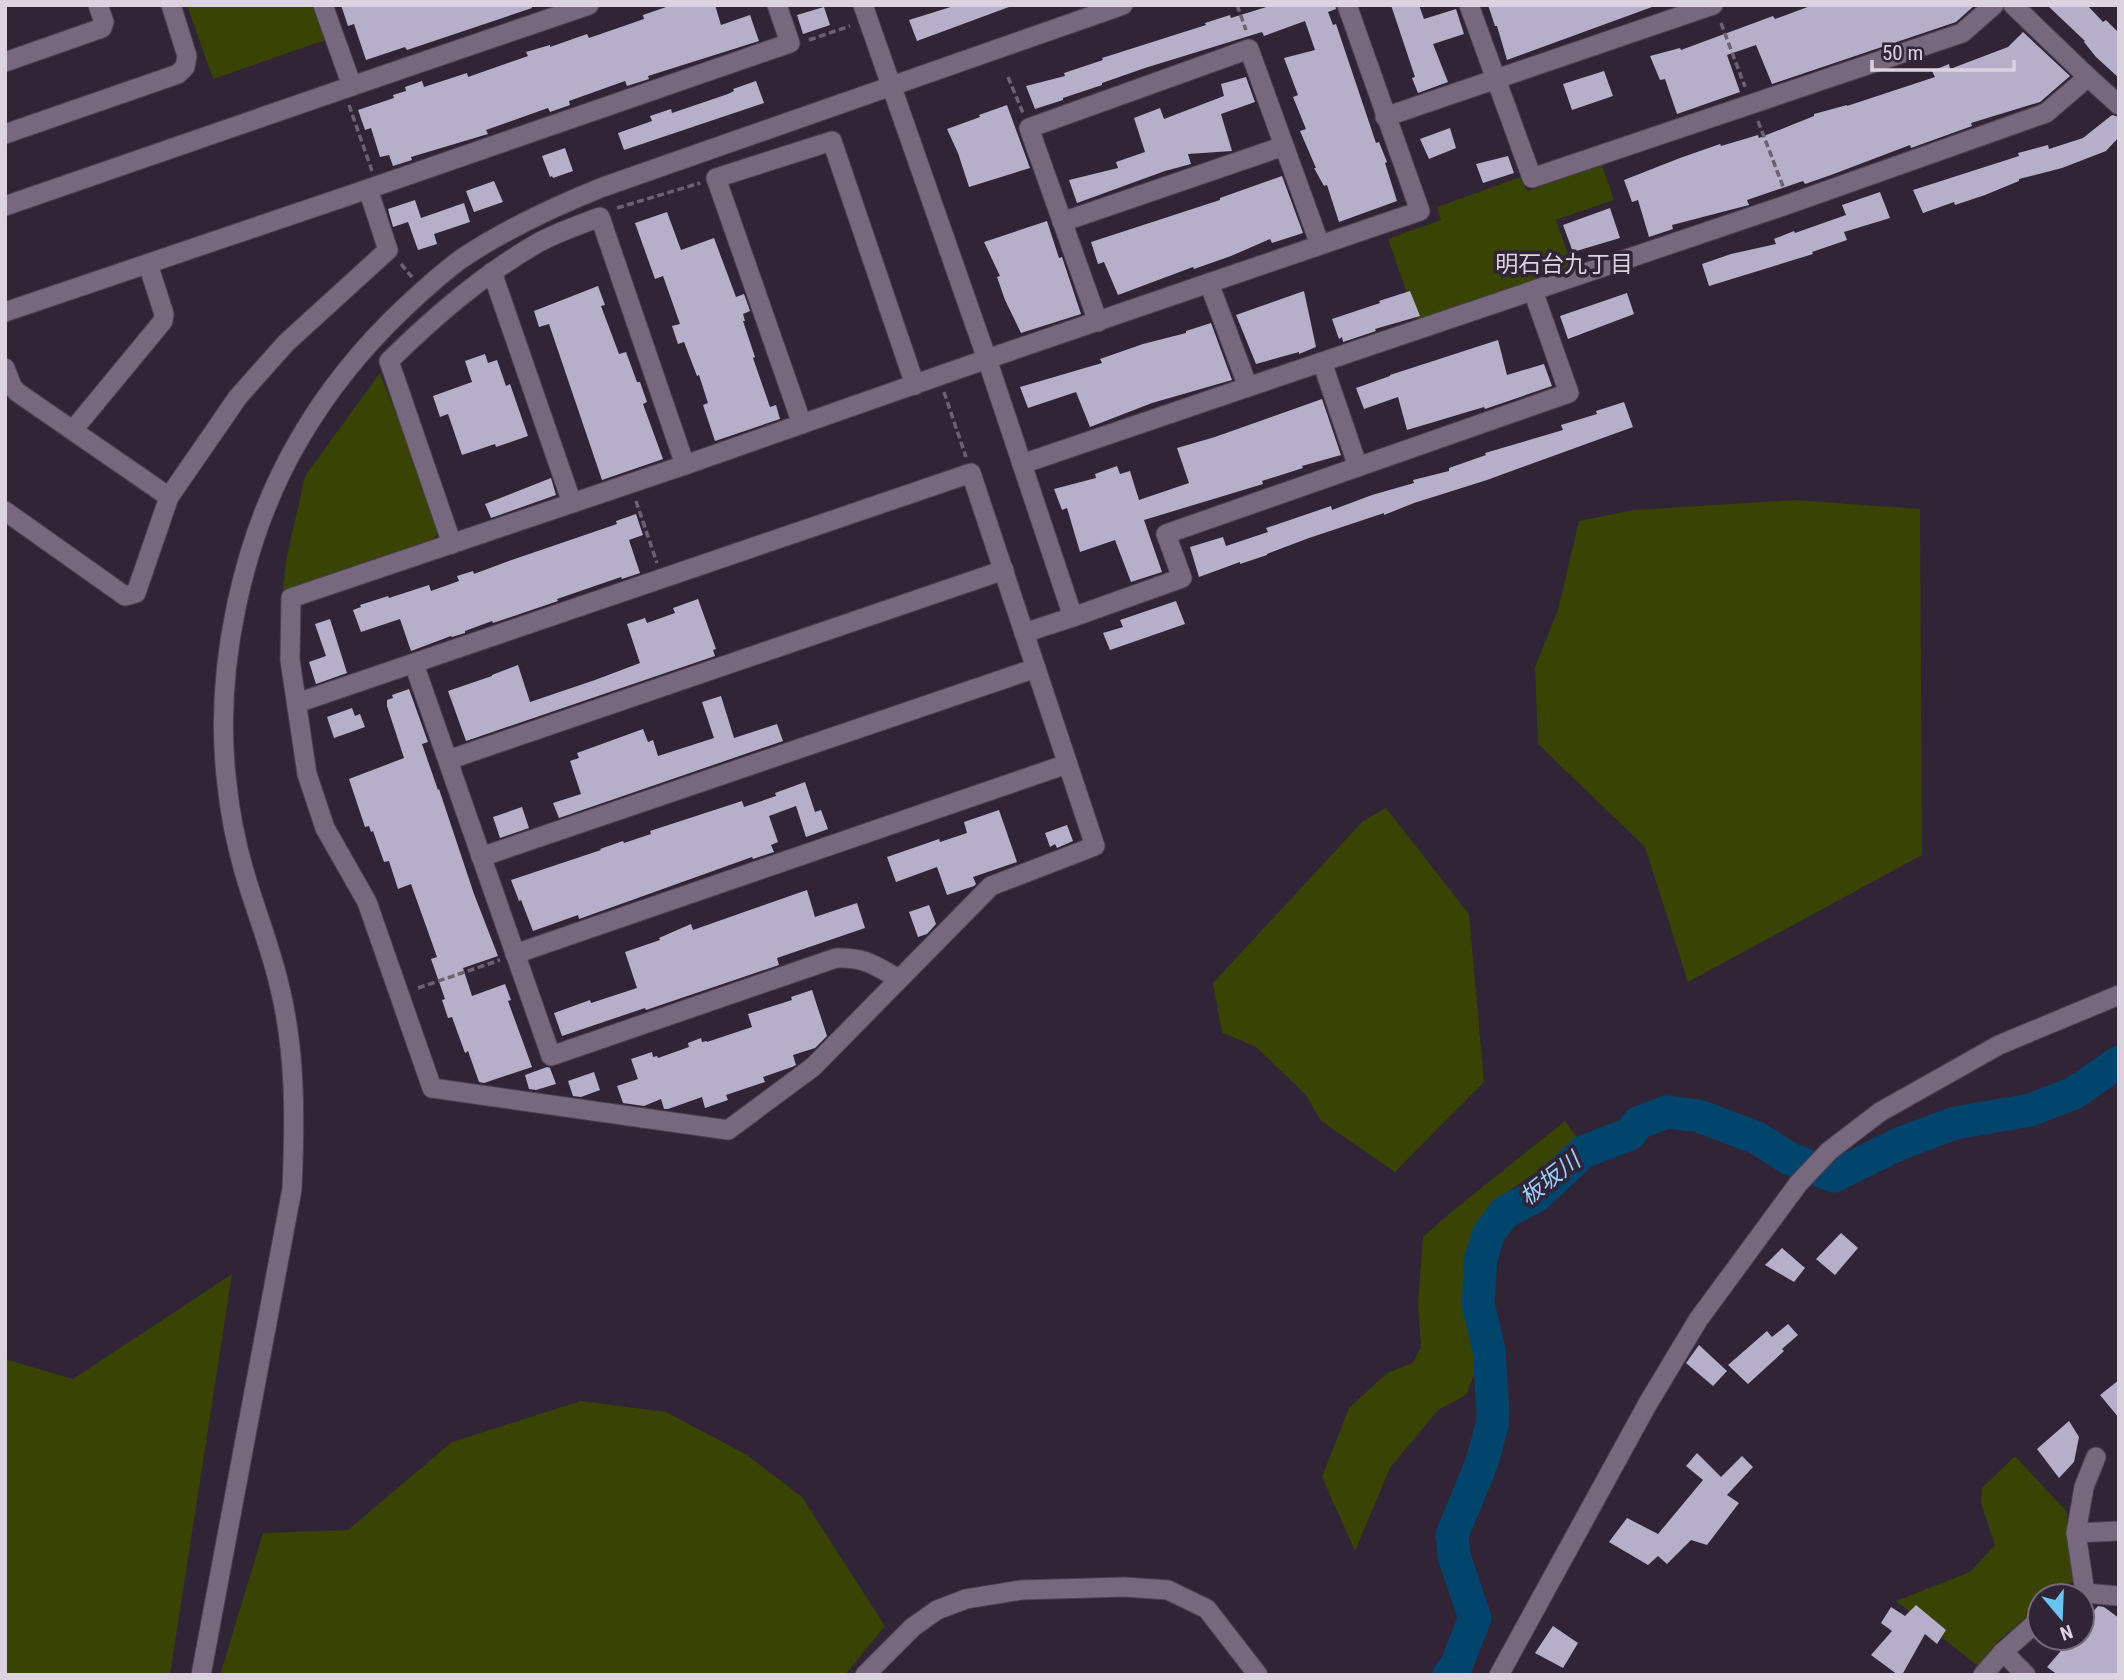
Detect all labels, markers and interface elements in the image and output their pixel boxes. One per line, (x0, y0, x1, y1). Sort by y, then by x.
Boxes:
scale bar (1872, 28, 2014, 72)
text: 50 m (1882, 41, 1923, 65)
district label: 明石台九丁目 (1495, 251, 1633, 278)
water label: 板坂川 (1515, 1145, 1588, 1211)
north arrow (2026, 1582, 2096, 1652)
text: N (2057, 1620, 2076, 1645)

